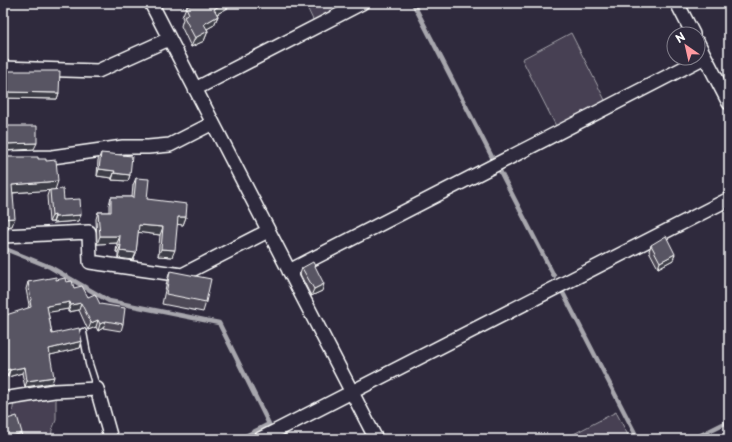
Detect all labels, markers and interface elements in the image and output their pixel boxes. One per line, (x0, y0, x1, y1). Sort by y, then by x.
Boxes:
north arrow (666, 26, 706, 66)
text: N (672, 28, 689, 47)

